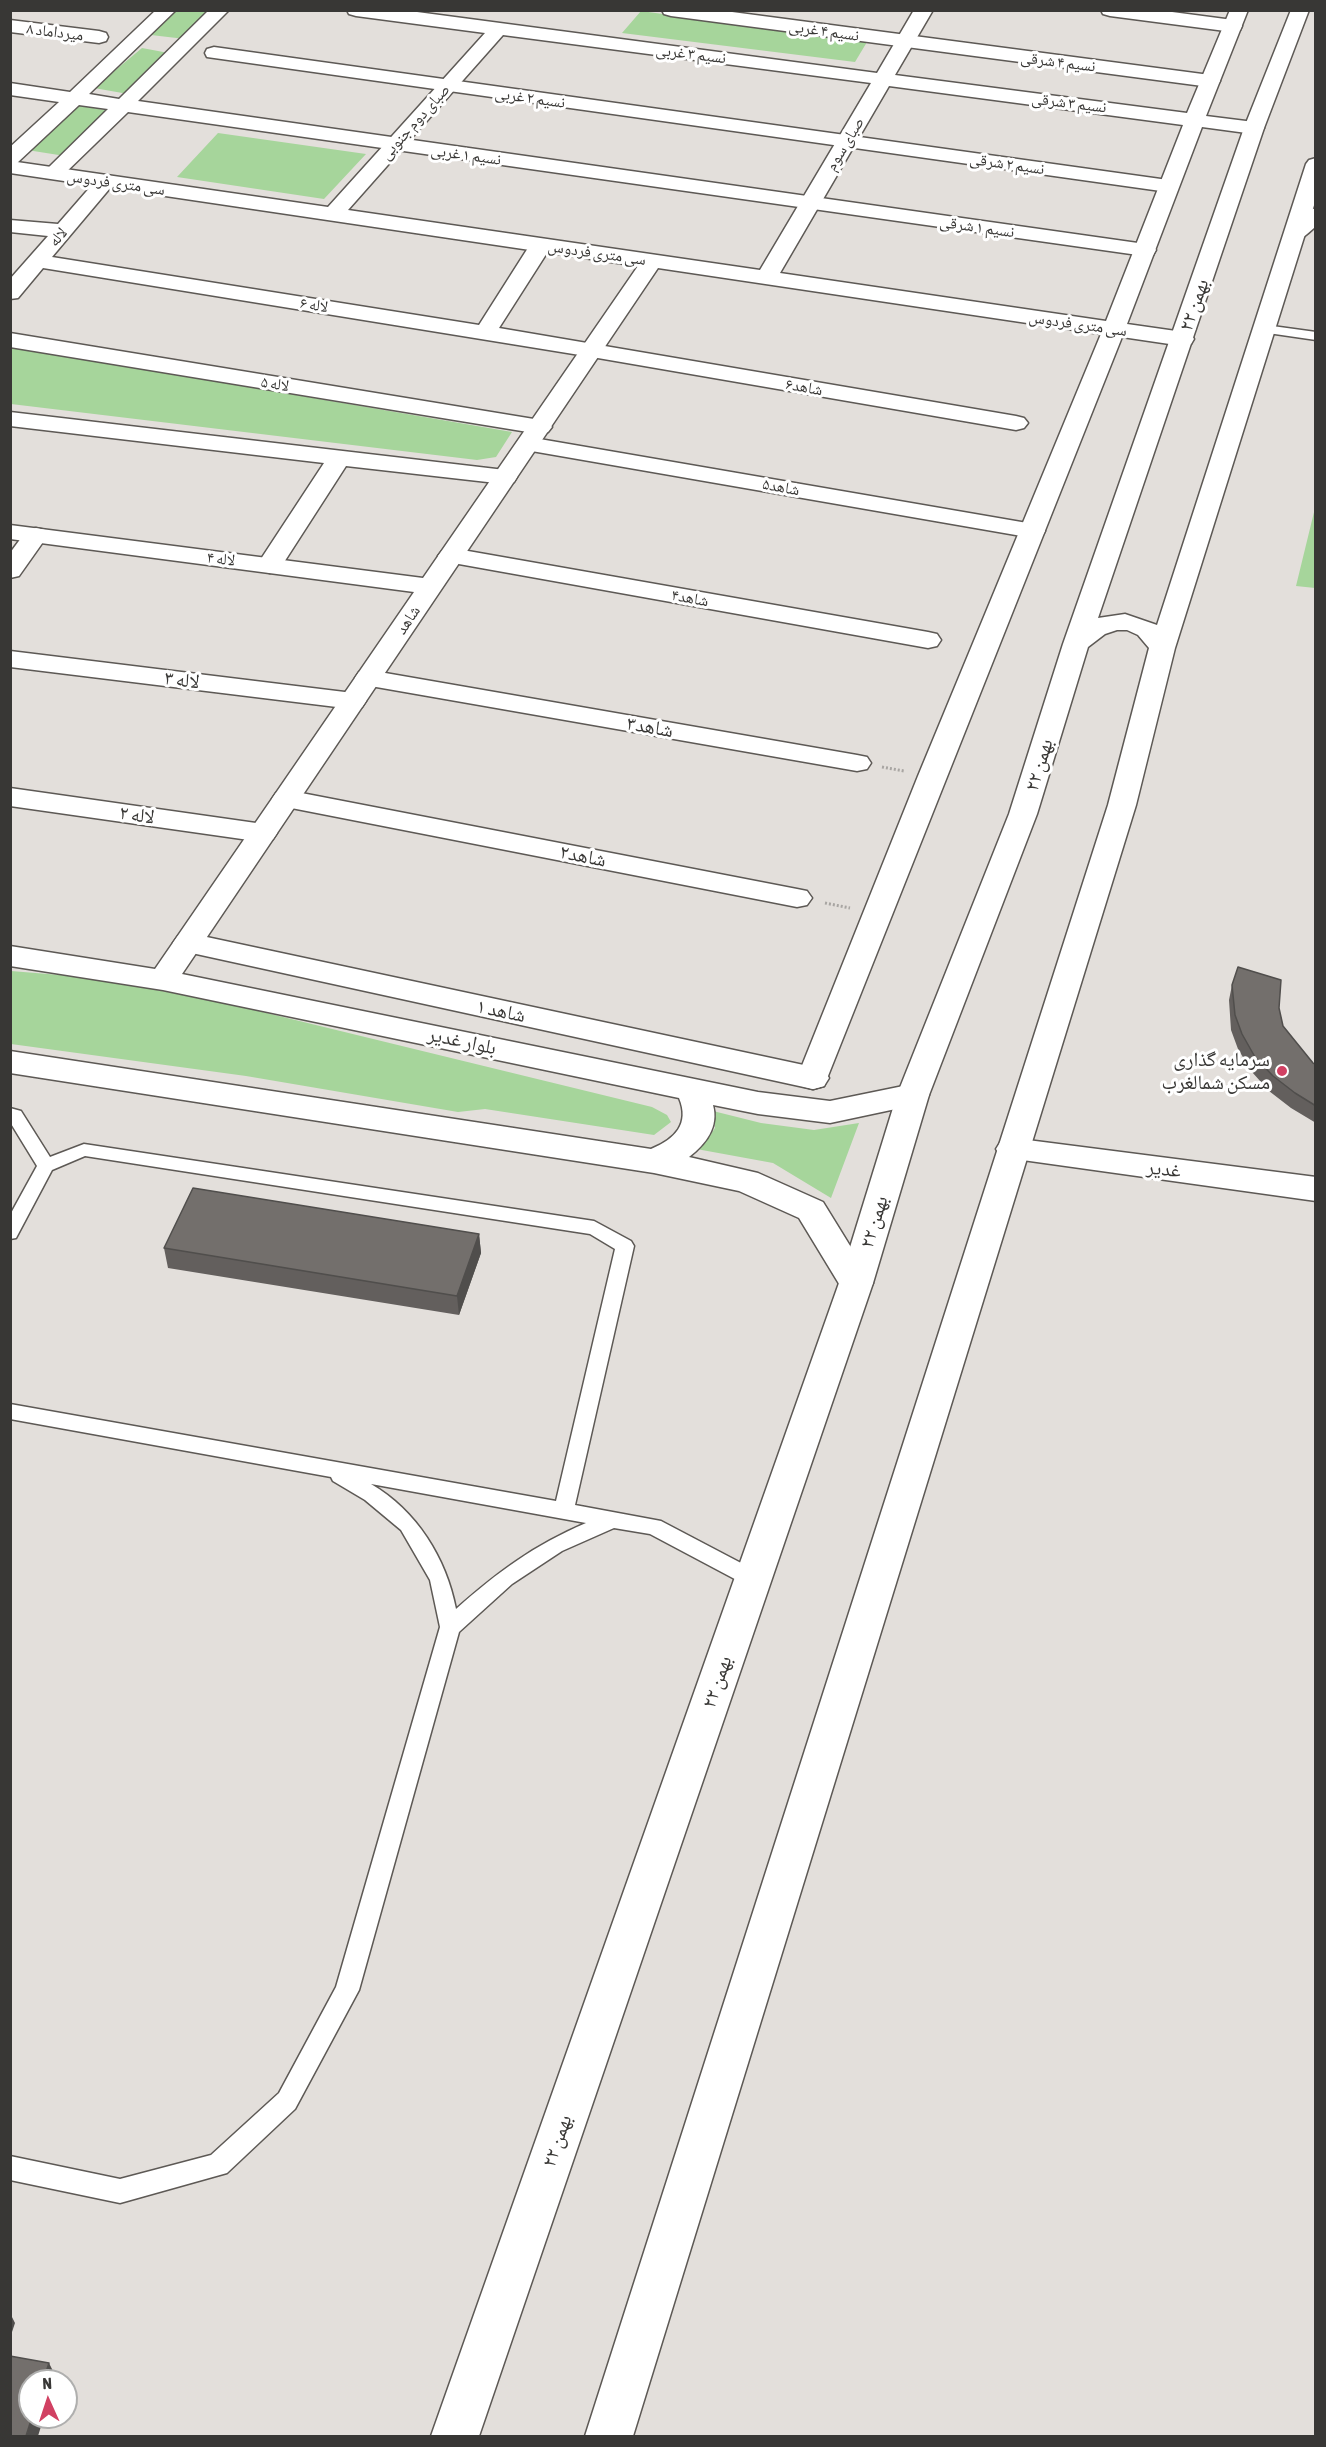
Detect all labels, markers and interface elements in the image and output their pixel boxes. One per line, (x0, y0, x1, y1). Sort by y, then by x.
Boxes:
street label: نسیم ۴ غربی (788, 17, 860, 45)
street label: میرداماد ۸ (25, 19, 85, 45)
street label: نسیم ۳ غربی (655, 40, 727, 68)
street label: نسیم ۴ شرقی (1019, 48, 1097, 76)
street label: صبای دوم جنوبی (376, 80, 454, 164)
street label: نسیم ۲ غربی (494, 84, 566, 112)
street label: نسیم ۳ شرقی (1030, 89, 1108, 117)
street label: صبای سوم (822, 114, 868, 174)
street label: نسیم ۱ غربی (430, 141, 502, 169)
street label: نسیم ۲ شرقی (968, 149, 1046, 179)
street label: سی متری فردوس (66, 167, 166, 199)
street label: نسیم ۱ شرقی (938, 212, 1016, 242)
street label: لاله (45, 224, 71, 250)
street label: سی متری فردوس (547, 237, 647, 269)
street label: ۲۲ بهمن (1174, 276, 1214, 334)
street label: لاله ۶ (299, 293, 329, 317)
street label: سی متری فردوس (1028, 308, 1128, 340)
street label: لاله ۵ (260, 372, 290, 396)
street label: شاهد۶ (784, 374, 824, 400)
street label: شاهد۵ (761, 474, 801, 500)
street label: لاله ۴ (206, 548, 236, 570)
street label: شاهد۴ (670, 585, 710, 611)
street label: شاهد (392, 602, 424, 638)
street label: لاله ۳ (163, 666, 201, 694)
street label: شاهد۳ (625, 711, 675, 743)
street label: ۲۲ بهمن (1020, 736, 1058, 794)
street label: لاله ۲ (118, 801, 156, 829)
street label: شاهد۲ (558, 840, 608, 872)
street label: شاهد ۱ (474, 994, 528, 1028)
street label: بلوار غدیر (426, 1022, 498, 1060)
place label: سرمایه گذاری مسکن شمالغرب (1161, 1048, 1270, 1095)
marker: سرمایه گذاری مسکن شمالغرب (1275, 1064, 1289, 1078)
street label: غدیر (1145, 1155, 1183, 1183)
street label: ۲۲ بهمن (855, 1193, 893, 1251)
street label: ۲۲ بهمن (697, 1653, 737, 1711)
street label: ۲۲ بهمن (537, 2112, 577, 2170)
north arrow (18, 2369, 78, 2429)
text: N (42, 2374, 52, 2392)

